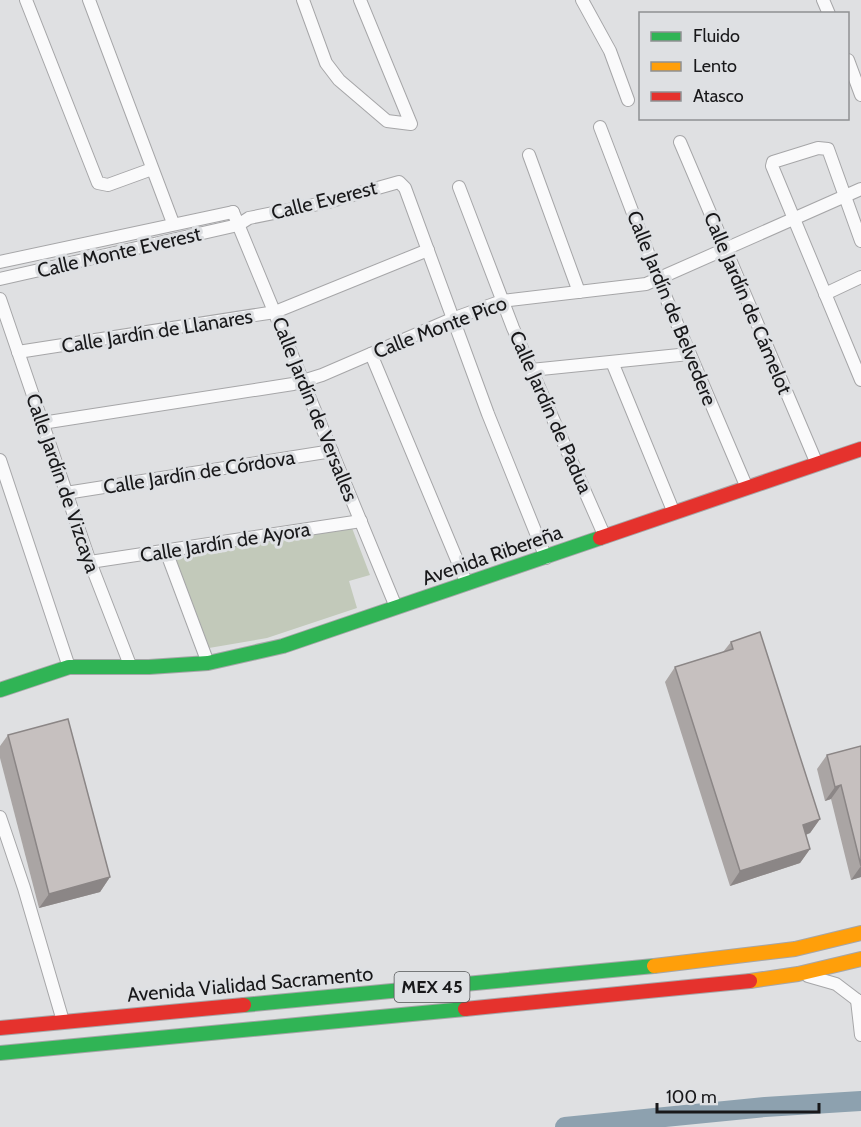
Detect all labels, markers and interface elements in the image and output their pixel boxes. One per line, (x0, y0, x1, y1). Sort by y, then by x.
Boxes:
legend (639, 12, 849, 120)
text: Fluido (693, 25, 740, 47)
text: Lento (693, 55, 737, 77)
text: Atasco (693, 85, 744, 107)
street label: Calle Everest (269, 175, 380, 225)
street label: Calle Jardín de Belvedere (622, 207, 722, 409)
street label: Calle Jardín de Cámelot (699, 208, 797, 398)
street label: Calle Monte Everest (35, 221, 204, 283)
street label: Calle Monte Pico (370, 291, 510, 363)
street label: Calle Jardín de Llanares (60, 304, 254, 358)
street label: Calle Jardín de Versalles (267, 313, 363, 505)
street label: Calle Jardín de Padua (504, 327, 598, 497)
street label: Calle Jardín de Vizcaya (21, 390, 105, 576)
street label: Calle Jardín de Córdova (101, 445, 297, 499)
street label: Calle Jardín de Ayora (138, 517, 312, 567)
street label: Avenida Ribereña (419, 520, 566, 590)
street label: Avenida Vialidad Sacramento (126, 961, 374, 1007)
road number: MEX 45 (394, 972, 470, 1002)
scale bar (657, 1076, 819, 1114)
text: 100 m (666, 1086, 717, 1108)

